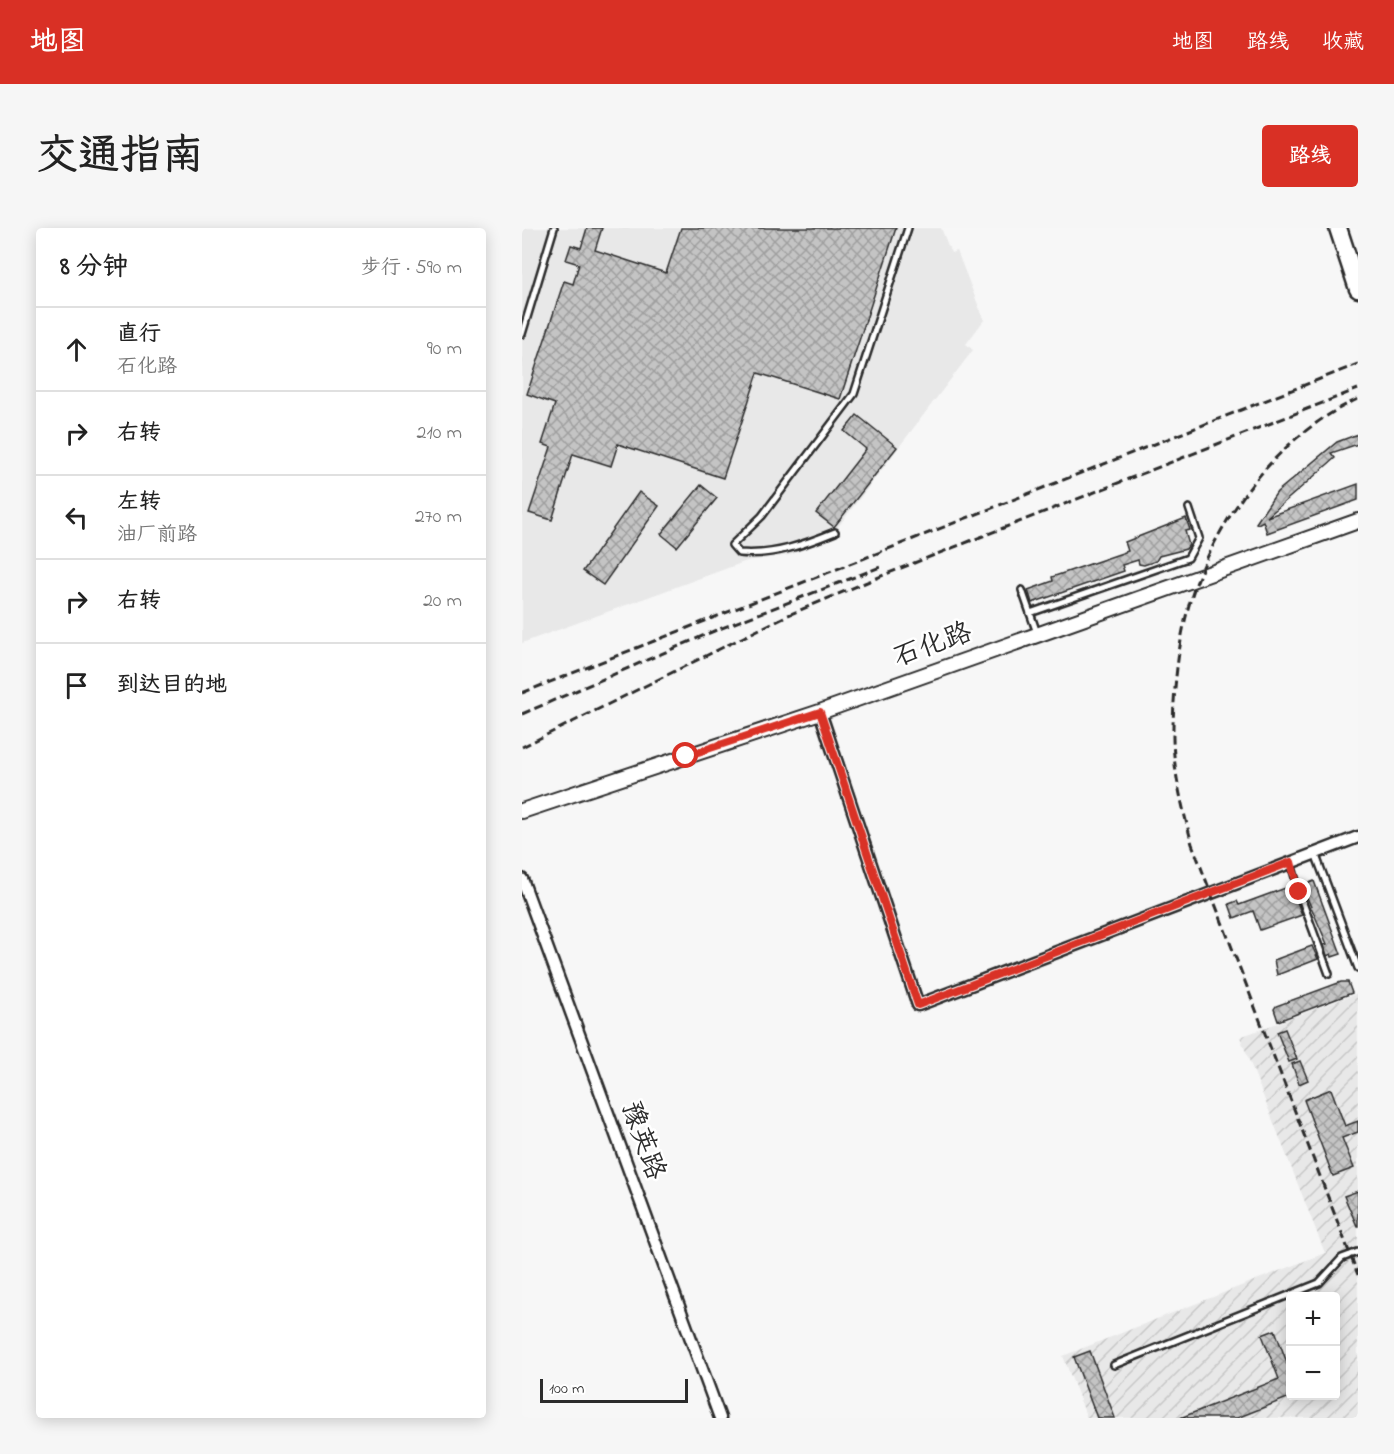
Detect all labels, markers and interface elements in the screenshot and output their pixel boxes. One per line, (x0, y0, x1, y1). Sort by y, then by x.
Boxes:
text: 地图 (30, 23, 86, 64)
text: 地图 (1172, 28, 1214, 58)
text: 路线 (1247, 28, 1289, 58)
text: 收藏 (1322, 28, 1364, 58)
button: 路线 (1262, 125, 1358, 187)
text: 交通指南 (36, 127, 204, 188)
text: 8 分钟 (60, 249, 128, 287)
text: 步行 · 590 m (361, 254, 462, 283)
text: 直行 (117, 319, 161, 351)
icon: ahead (60, 333, 93, 366)
text: 90 m (427, 335, 462, 364)
text: 石化路 (117, 353, 177, 382)
icon: right (60, 417, 93, 450)
text: 右转 (117, 418, 161, 450)
text: 210 m (417, 419, 462, 448)
text: 左转 (117, 487, 161, 519)
icon: left (60, 501, 93, 534)
text: 270 m (415, 503, 462, 532)
text: 油厂前路 (117, 521, 197, 550)
icon: right (60, 585, 93, 618)
text: 右转 (117, 586, 161, 618)
text: 20 m (423, 587, 462, 616)
street label: 石化路 (888, 614, 978, 678)
icon: arrive (60, 669, 93, 702)
text: 到达目的地 (117, 670, 227, 702)
route start (672, 742, 698, 768)
route end (1285, 878, 1311, 904)
street label: 豫英路 (610, 1096, 674, 1186)
map controls (1286, 1292, 1340, 1400)
button: + (1286, 1292, 1340, 1346)
button: − (1286, 1346, 1340, 1400)
scale bar (540, 1376, 688, 1404)
text: 100 m (549, 1377, 584, 1401)

